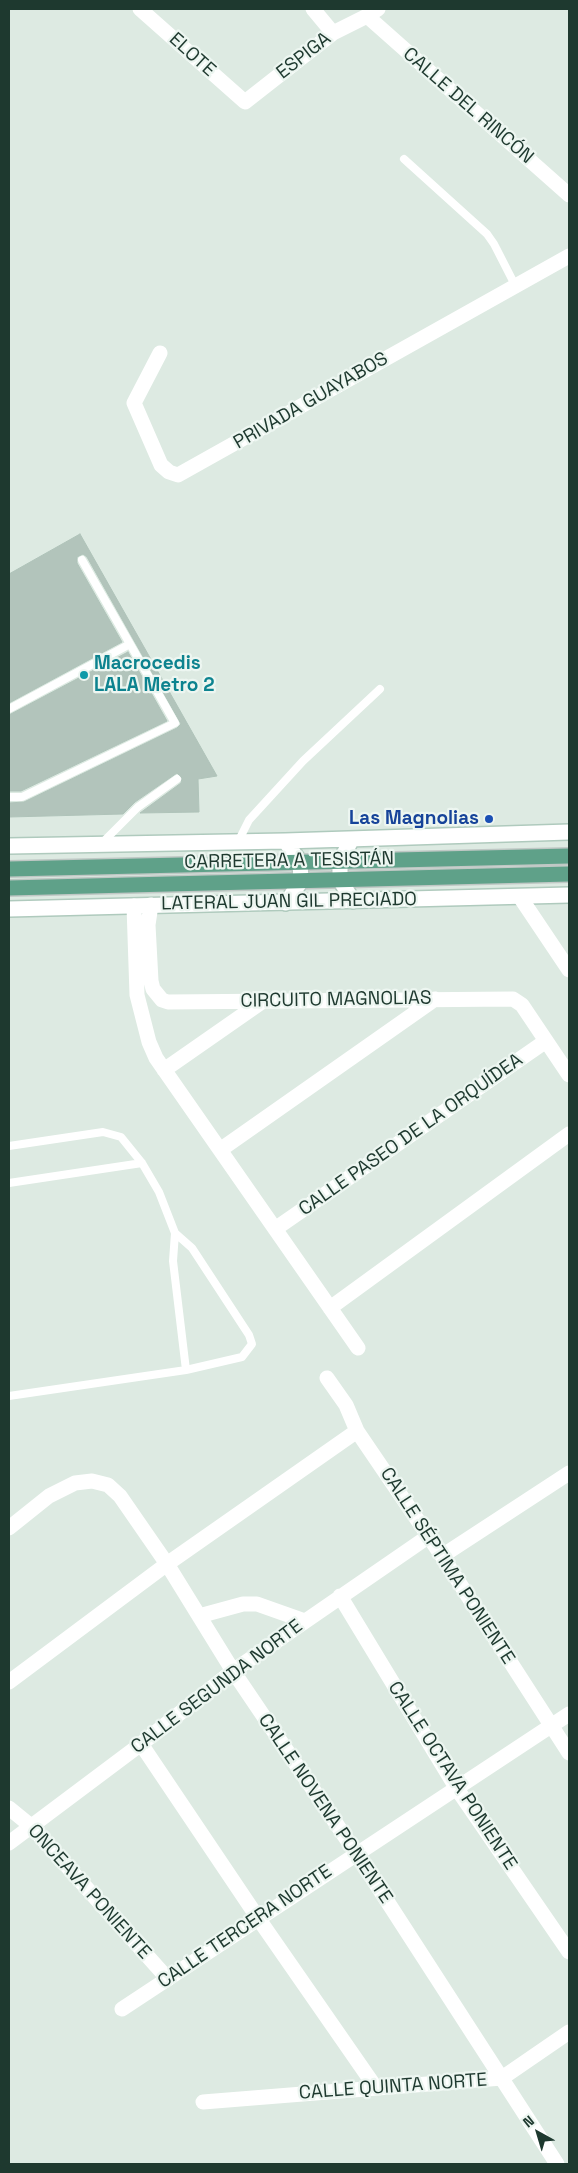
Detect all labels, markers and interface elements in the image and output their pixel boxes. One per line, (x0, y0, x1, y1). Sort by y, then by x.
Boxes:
street label: ELOTE (164, 28, 220, 82)
street label: ESPIGA (272, 28, 336, 84)
street label: CALLE DEL RINCÓN (398, 43, 538, 169)
street label: PRIVADA GUAYABOS (230, 347, 392, 455)
place label: Macrocedis LALA Metro 2 (94, 653, 215, 697)
marker: Macrocedis LALA Metro 2 (78, 669, 90, 681)
place label: Las Magnolias (349, 808, 479, 830)
marker: Las Magnolias (483, 813, 495, 825)
street label: CARRETERA A TESISTÁN (184, 848, 394, 874)
street label: LATERAL JUAN GIL PRECIADO (161, 888, 417, 916)
street label: CIRCUITO MAGNOLIAS (240, 987, 432, 1013)
street label: CALLE PASEO DE LA ORQUÍDEA (295, 1049, 527, 1221)
street label: CALLE SÉPTIMA PONIENTE (375, 1463, 519, 1669)
street label: CALLE SEGUNDA NORTE (127, 1615, 307, 1759)
street label: CALLE OCTAVA PONIENTE (383, 1678, 521, 1874)
street label: CALLE NOVENA PONIENTE (253, 1710, 397, 1908)
street label: ONCEAVA PONIENTE (23, 1820, 155, 1964)
street label: CALLE TERCERA NORTE (154, 1860, 336, 1994)
street label: CALLE QUINTA NORTE (298, 2069, 488, 2105)
north arrow (513, 2108, 563, 2158)
text: N (519, 2111, 538, 2131)

